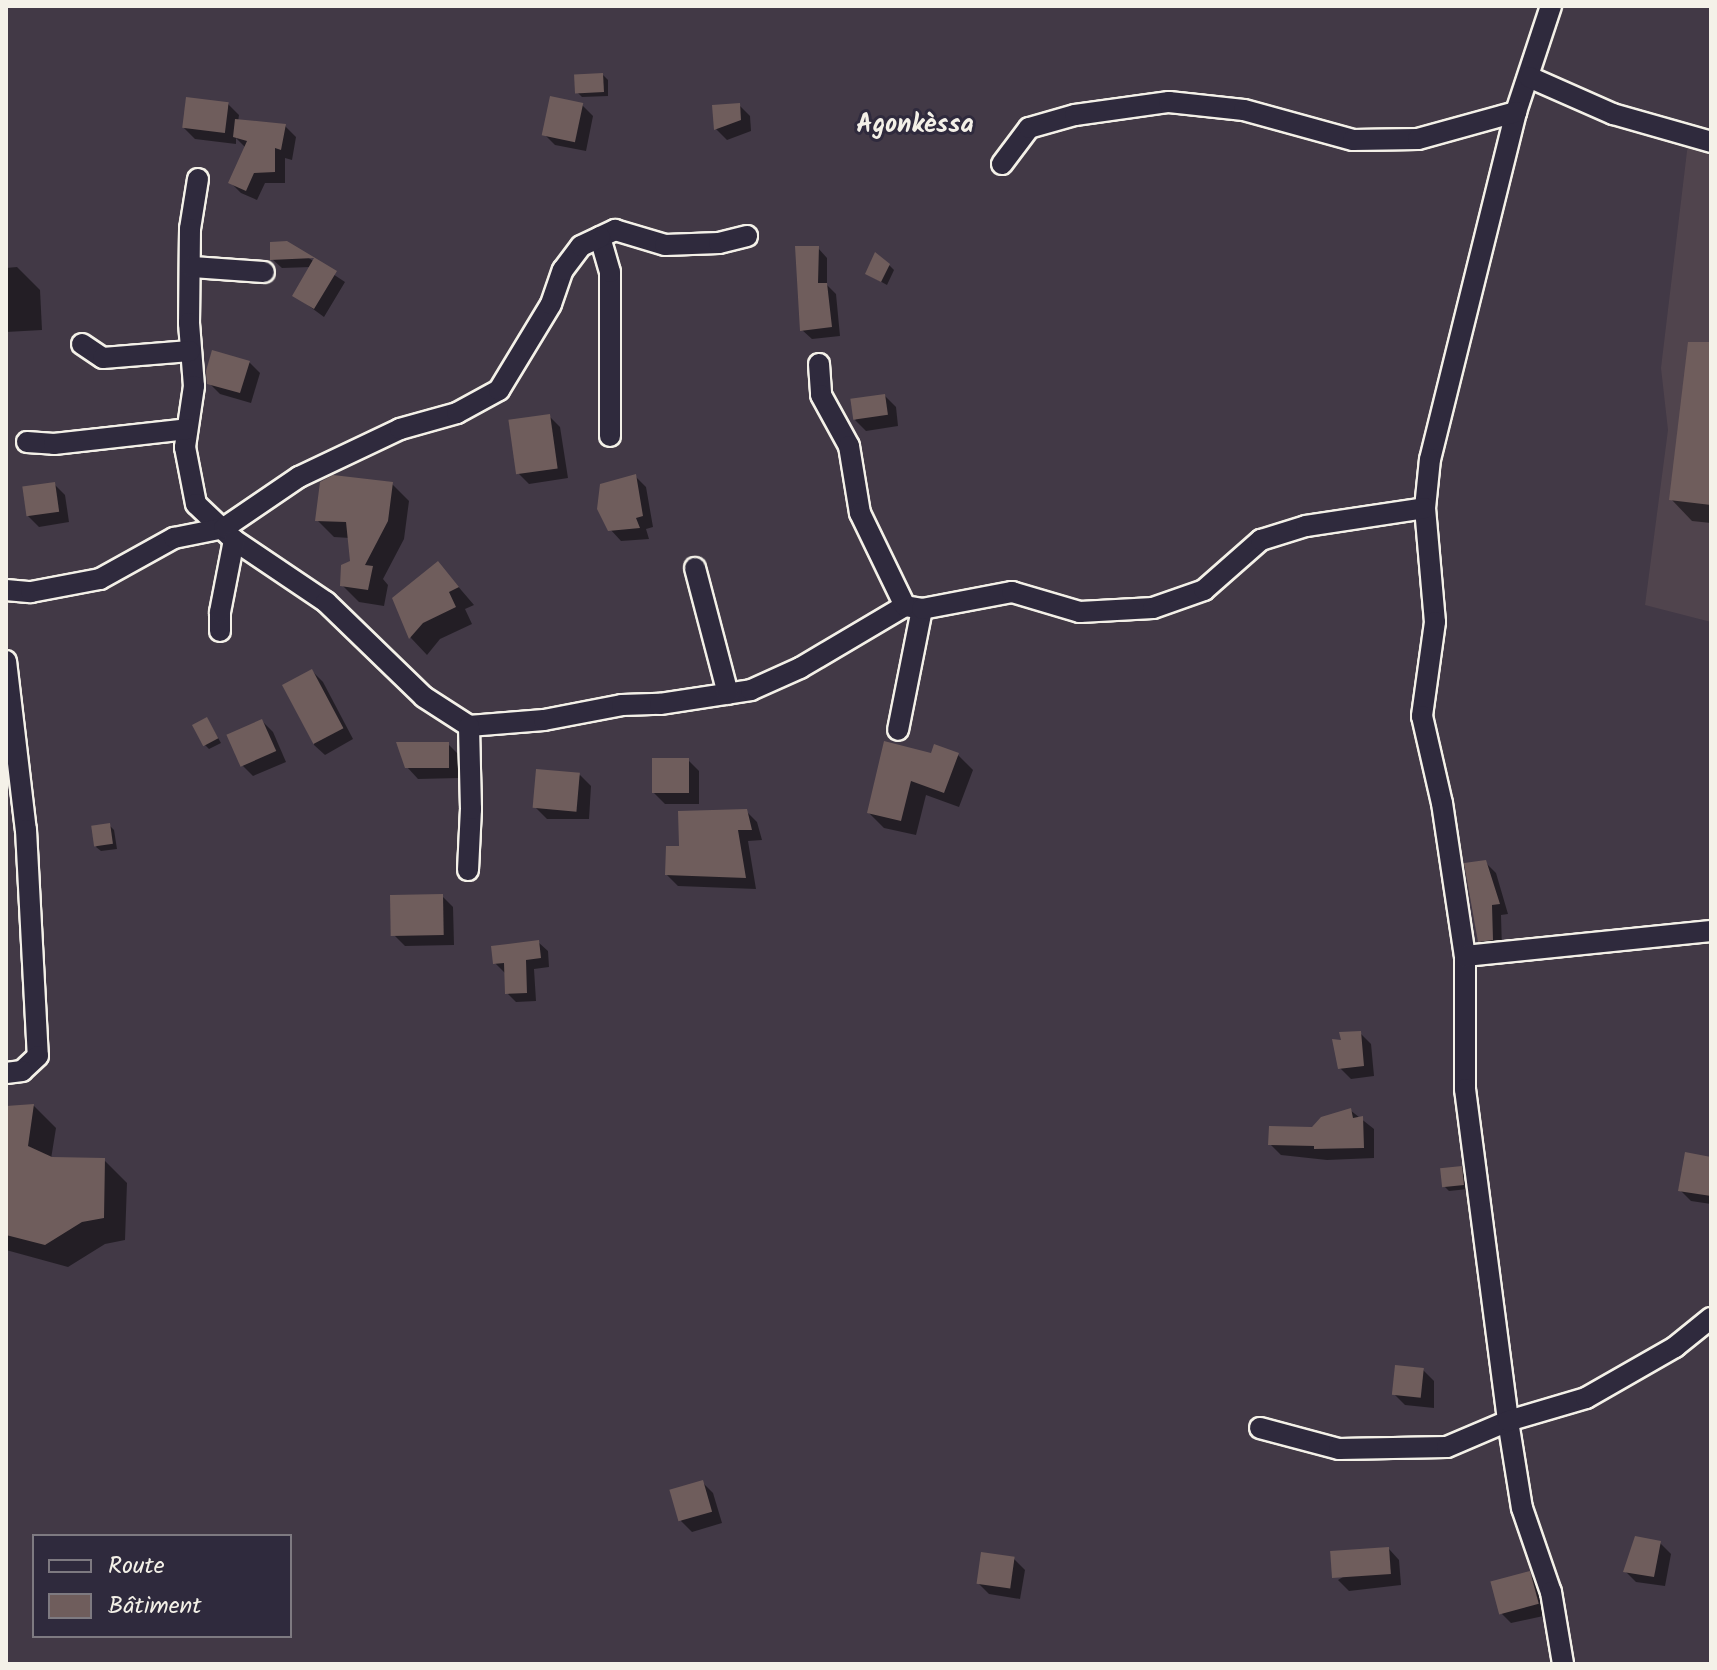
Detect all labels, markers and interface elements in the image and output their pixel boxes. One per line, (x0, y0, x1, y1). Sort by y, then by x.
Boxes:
district label: Agonkèssa (856, 110, 974, 142)
legend (32, 1534, 292, 1638)
text: Route (108, 1547, 165, 1586)
text: Bâtiment (108, 1587, 202, 1626)

